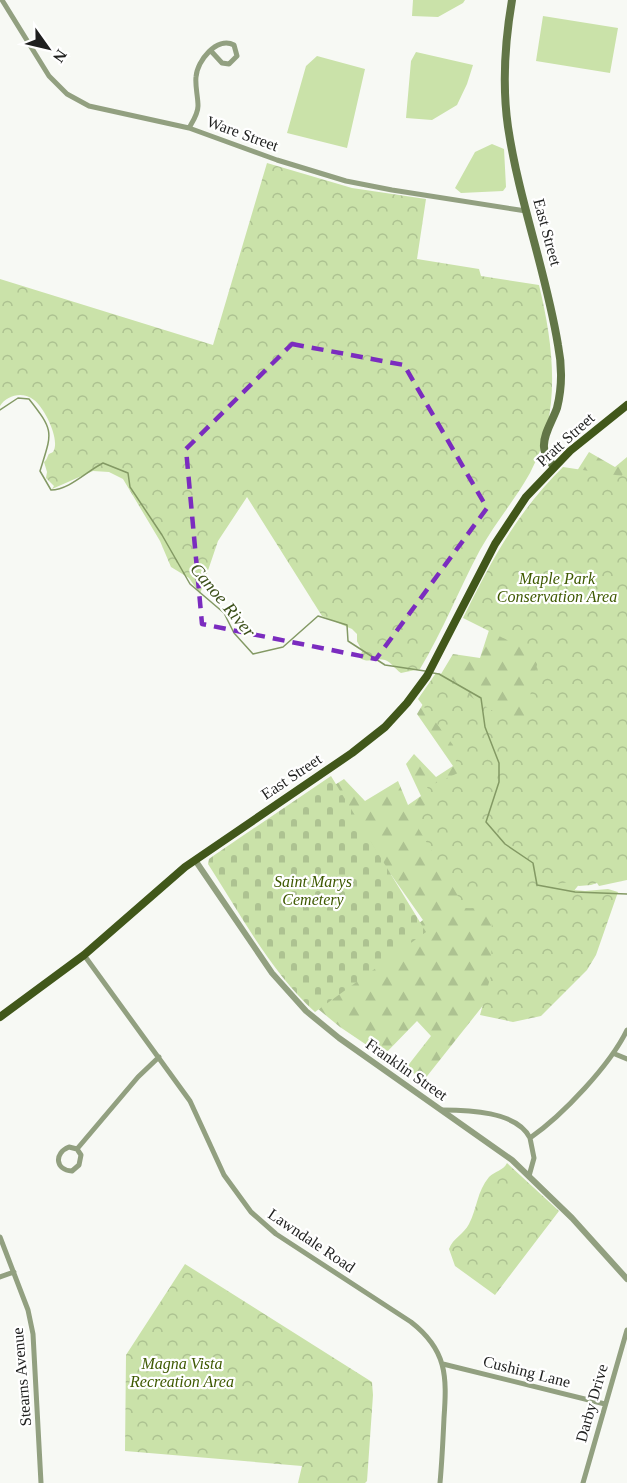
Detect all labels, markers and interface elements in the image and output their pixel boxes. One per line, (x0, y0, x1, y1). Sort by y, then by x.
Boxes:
north arrow (18, 18, 78, 78)
text: N (49, 47, 70, 66)
street label: Ware Street (205, 113, 281, 154)
street label: East Street (530, 197, 565, 268)
street label: Pratt Street (533, 409, 598, 470)
water label: Canoe River (186, 559, 260, 642)
park label: Maple Park Conservation Area (497, 570, 617, 605)
street label: East Street (258, 750, 325, 803)
park label: Saint Marys Cemetery (274, 873, 352, 909)
street label: Franklin Street (363, 1035, 451, 1104)
street label: Lawndale Road (265, 1205, 358, 1276)
street label: Stearns Avenue (9, 1327, 34, 1427)
street label: Cushing Lane (481, 1352, 572, 1392)
park label: Magna Vista Recreation Area (129, 1355, 234, 1390)
street label: Darby Drive (572, 1362, 612, 1444)

